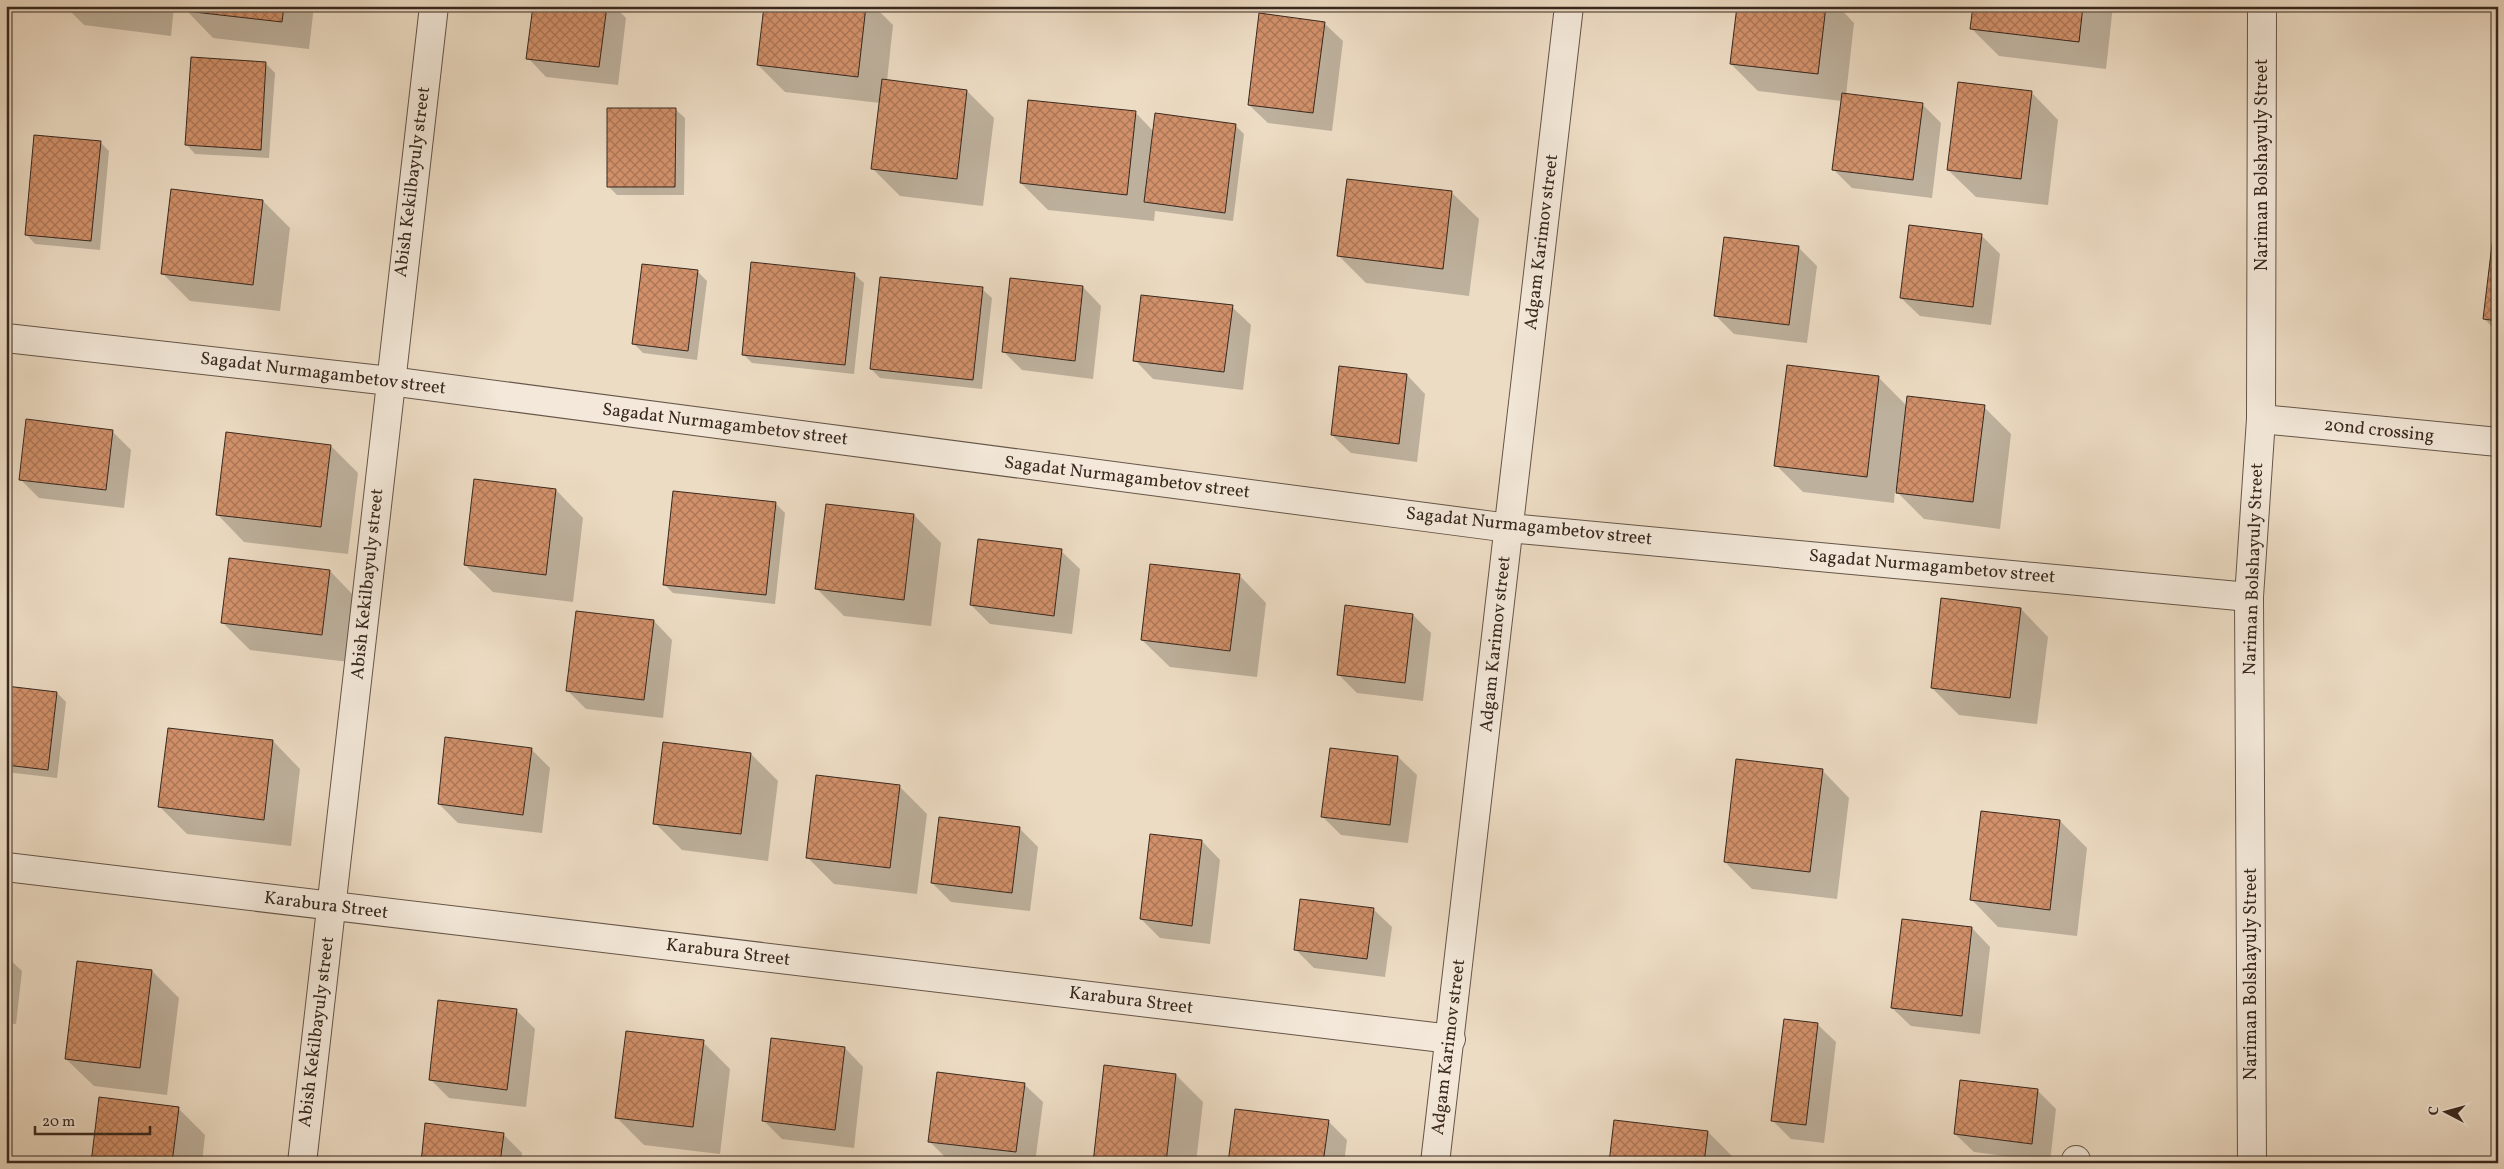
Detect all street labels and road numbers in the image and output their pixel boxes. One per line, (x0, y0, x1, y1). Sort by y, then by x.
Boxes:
street label: Nariman Bolshayuly Street (2250, 59, 2275, 271)
street label: Abish Kekilbayuly street (389, 85, 437, 279)
street label: Adgam Karimov street (1519, 153, 1565, 331)
street label: Sagadat Nurmagambetov street (199, 347, 447, 401)
street label: Sagadat Nurmagambetov street (601, 398, 849, 452)
street label: 20nd crossing (2323, 413, 2435, 449)
street label: Sagadat Nurmagambetov street (1003, 451, 1251, 505)
street label: Nariman Bolshayuly Street (2238, 462, 2270, 676)
street label: Abish Kekilbayuly street (346, 487, 390, 681)
street label: Sagadat Nurmagambetov street (1405, 502, 1653, 552)
street label: Sagadat Nurmagambetov street (1808, 544, 2056, 590)
street label: Adgam Karimov street (1474, 555, 1518, 733)
street label: Nariman Bolshayuly Street (2239, 868, 2264, 1080)
street label: Karabura Street (262, 886, 390, 926)
street label: Karabura Street (664, 933, 792, 973)
street label: Abish Kekilbayuly street (293, 935, 341, 1129)
street label: Adgam Karimov street (1426, 958, 1472, 1136)
street label: Karabura Street (1067, 981, 1195, 1021)

